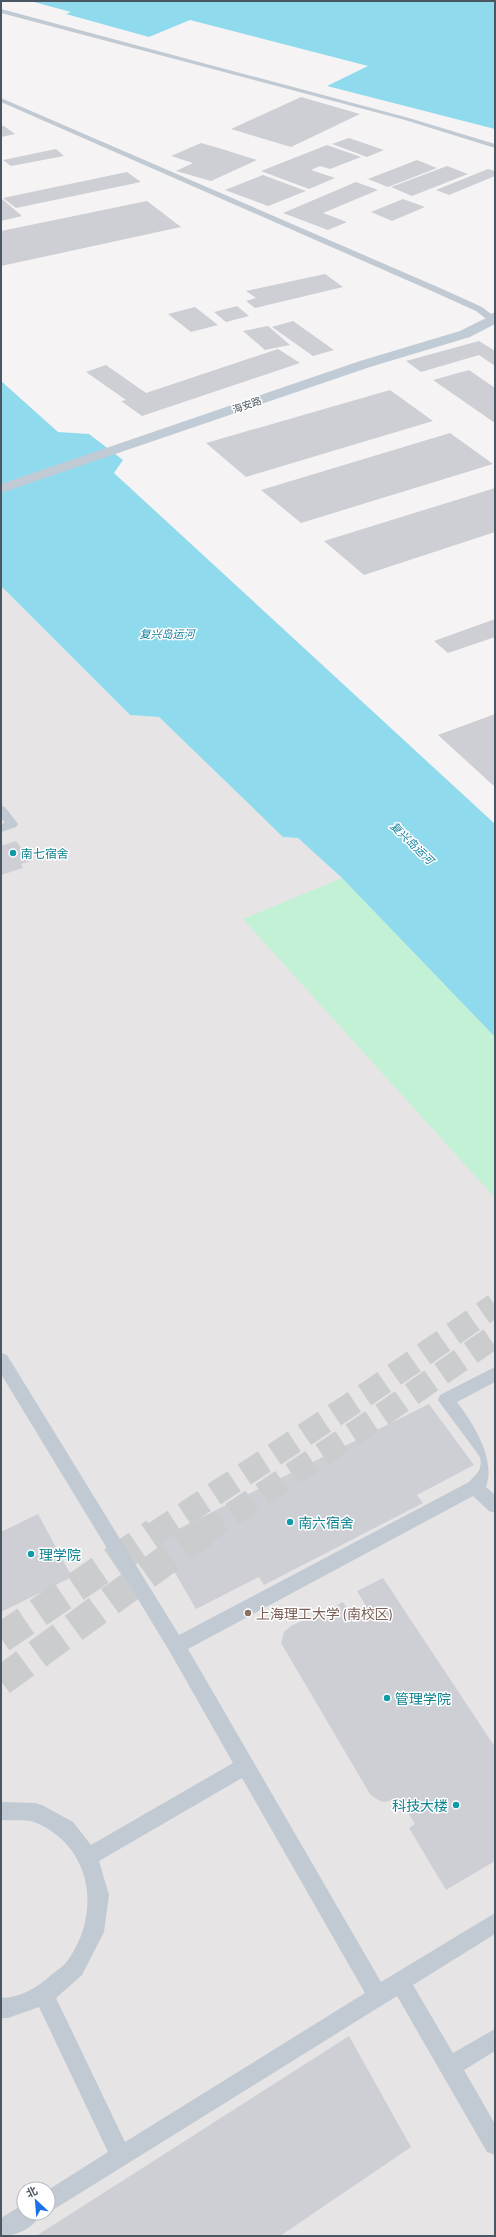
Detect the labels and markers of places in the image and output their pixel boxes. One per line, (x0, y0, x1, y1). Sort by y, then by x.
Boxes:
place label: 南七宿舍 (21, 844, 69, 863)
marker: 南七宿舍 (8, 848, 18, 858)
place label: 南六宿舍 (298, 1512, 354, 1533)
marker: 南六宿舍 (285, 1517, 295, 1527)
place label: 理学院 (39, 1544, 81, 1565)
marker: 理学院 (26, 1549, 36, 1559)
place label: 上海理工大学 (南校区) (256, 1603, 392, 1624)
marker: 上海理工大学 (南校区) (243, 1608, 253, 1618)
place label: 管理学院 (395, 1688, 451, 1709)
marker: 管理学院 (382, 1693, 392, 1703)
place label: 科技大楼 (392, 1795, 448, 1816)
marker: 科技大楼 (451, 1800, 461, 1810)

